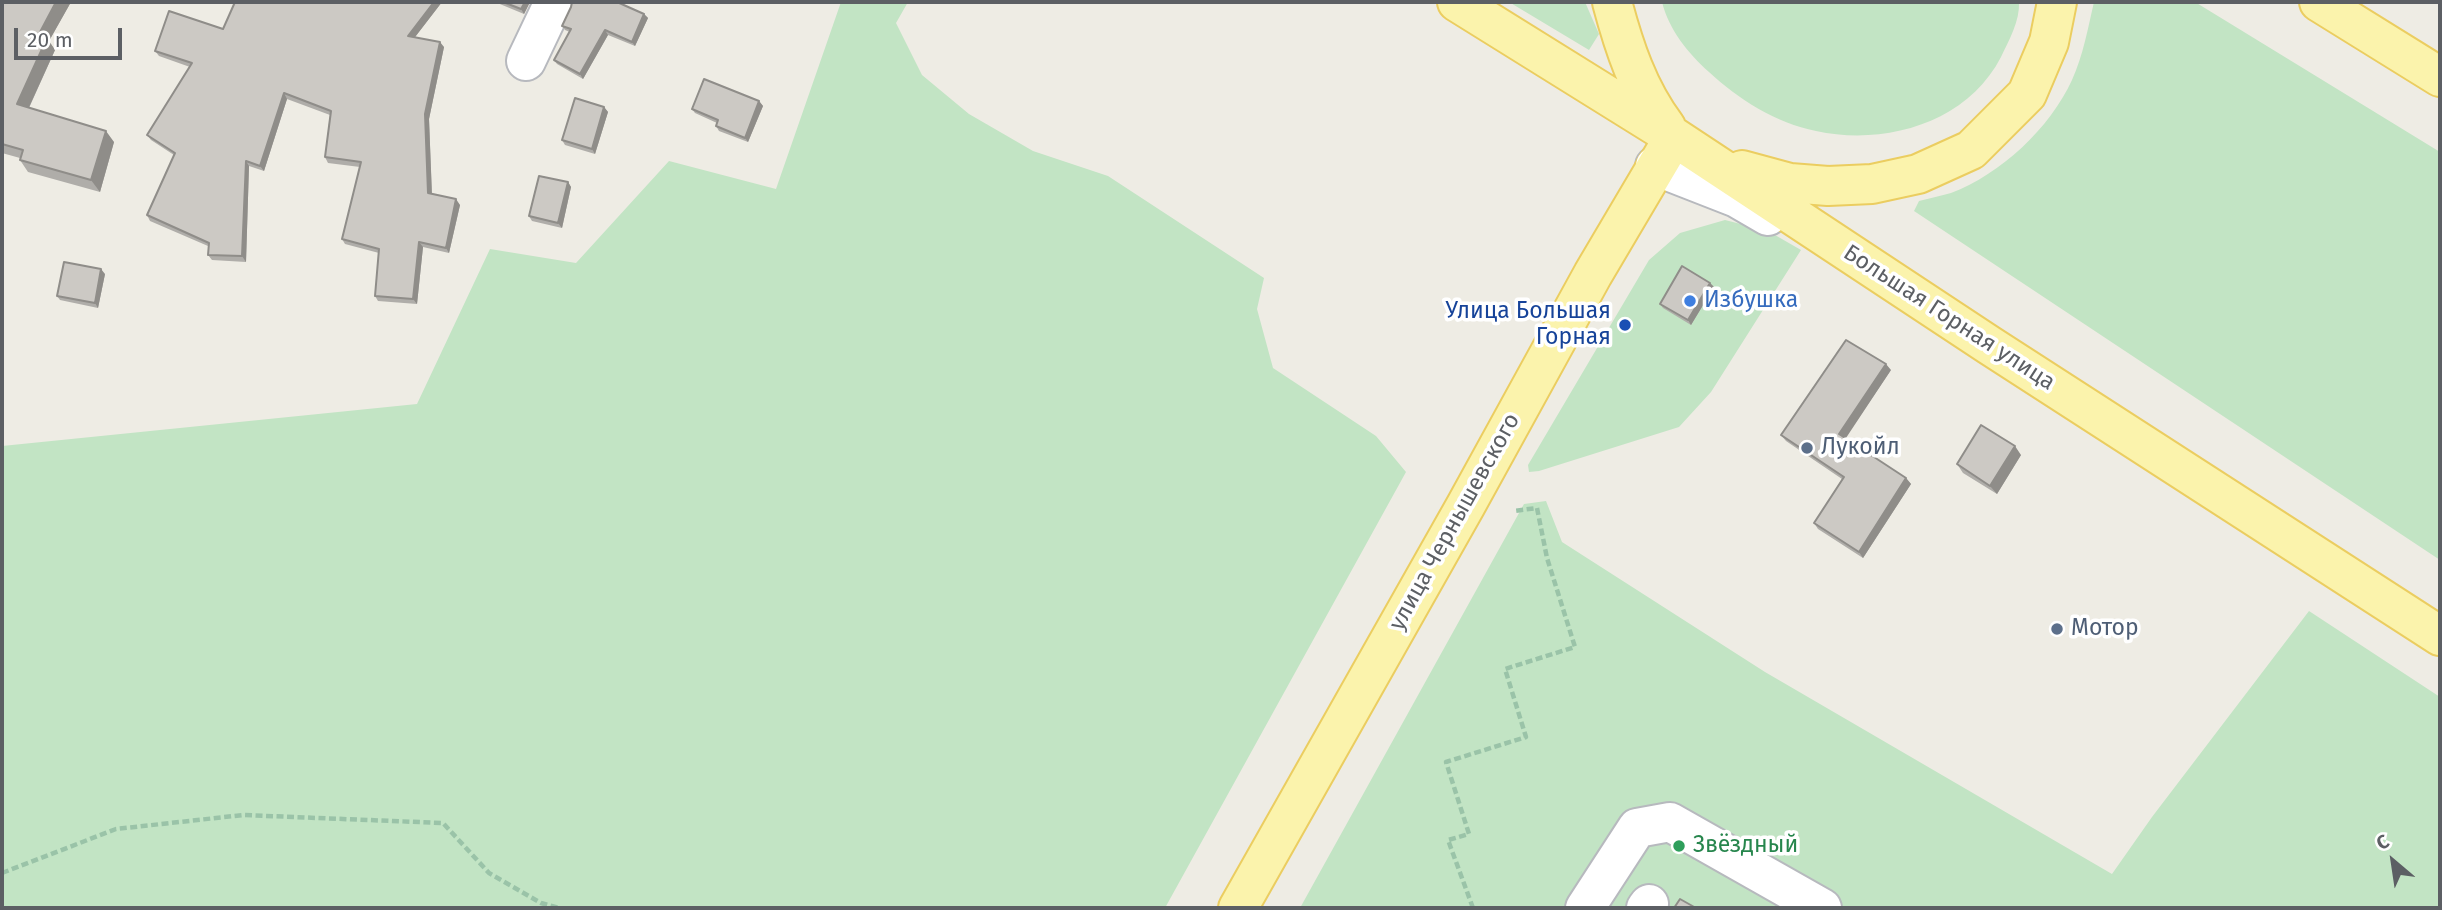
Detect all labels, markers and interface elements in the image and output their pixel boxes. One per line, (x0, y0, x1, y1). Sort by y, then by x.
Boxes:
scale bar (18, 14, 126, 58)
text: 20 m (27, 27, 73, 53)
street label: Большая Горная улица (1838, 239, 2060, 397)
place label: Избушка (1704, 287, 1798, 315)
marker: Избушка (1682, 293, 1698, 309)
place label: Улица Большая Горная (1445, 298, 1611, 352)
marker: Улица Большая Горная (1617, 317, 1633, 333)
street label: улица Чернышевского (1384, 409, 1526, 635)
place label: Лукойл (1821, 434, 1900, 462)
marker: Лукойл (1799, 440, 1815, 456)
place label: Мотор (2071, 615, 2139, 643)
marker: Мотор (2049, 621, 2065, 637)
north arrow (2358, 826, 2428, 896)
text: С (2372, 829, 2393, 855)
place label: Звёздный (1693, 832, 1798, 860)
marker: Звёздный (1671, 838, 1687, 854)

